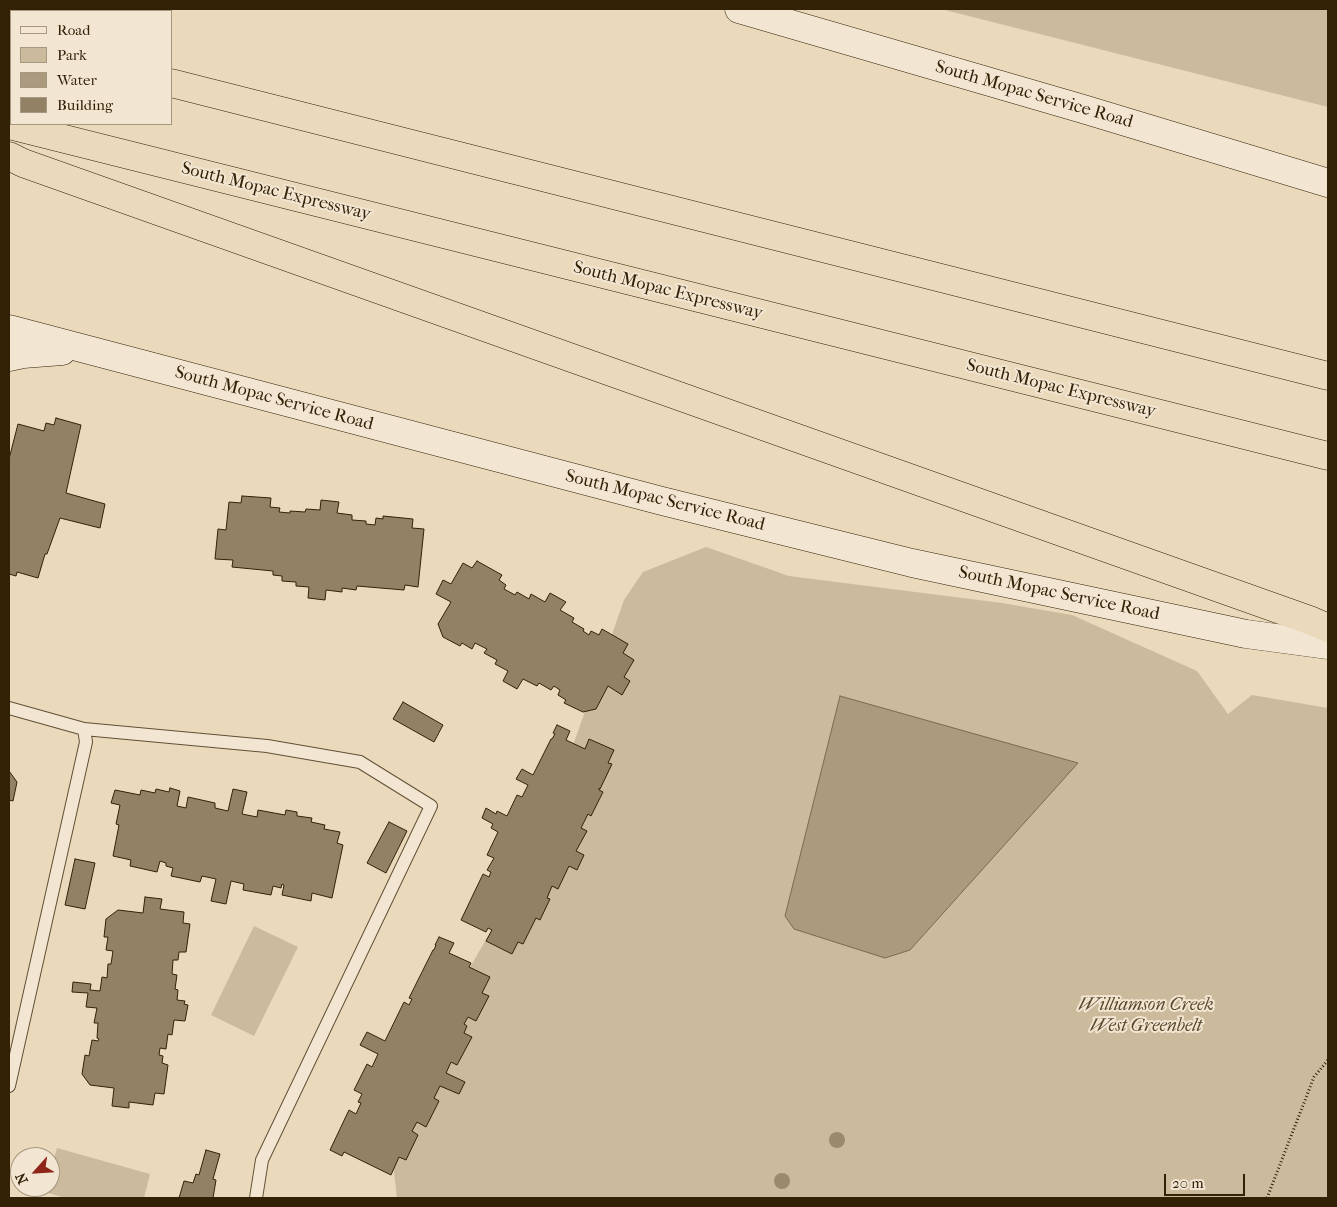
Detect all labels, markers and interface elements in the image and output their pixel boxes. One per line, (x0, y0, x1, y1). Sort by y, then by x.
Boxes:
legend (10, 10, 172, 125)
text: Road (57, 21, 90, 39)
text: Park (57, 46, 87, 64)
street label: South Mopac Service Road (933, 56, 1135, 134)
text: Water (57, 71, 97, 89)
text: Building (57, 96, 113, 114)
street label: South Mopac Expressway (179, 158, 373, 226)
street label: South Mopac Expressway (571, 257, 765, 325)
street label: South Mopac Expressway (964, 355, 1158, 423)
street label: South Mopac Service Road (172, 362, 376, 436)
street label: South Mopac Service Road (563, 466, 767, 536)
street label: South Mopac Service Road (957, 562, 1161, 626)
park label: Williamson Creek West Greenbelt (1078, 995, 1214, 1038)
north arrow (10, 1147, 60, 1197)
scale bar (1167, 1164, 1248, 1196)
text: N (12, 1170, 32, 1187)
text: 20 m (1172, 1174, 1204, 1192)

